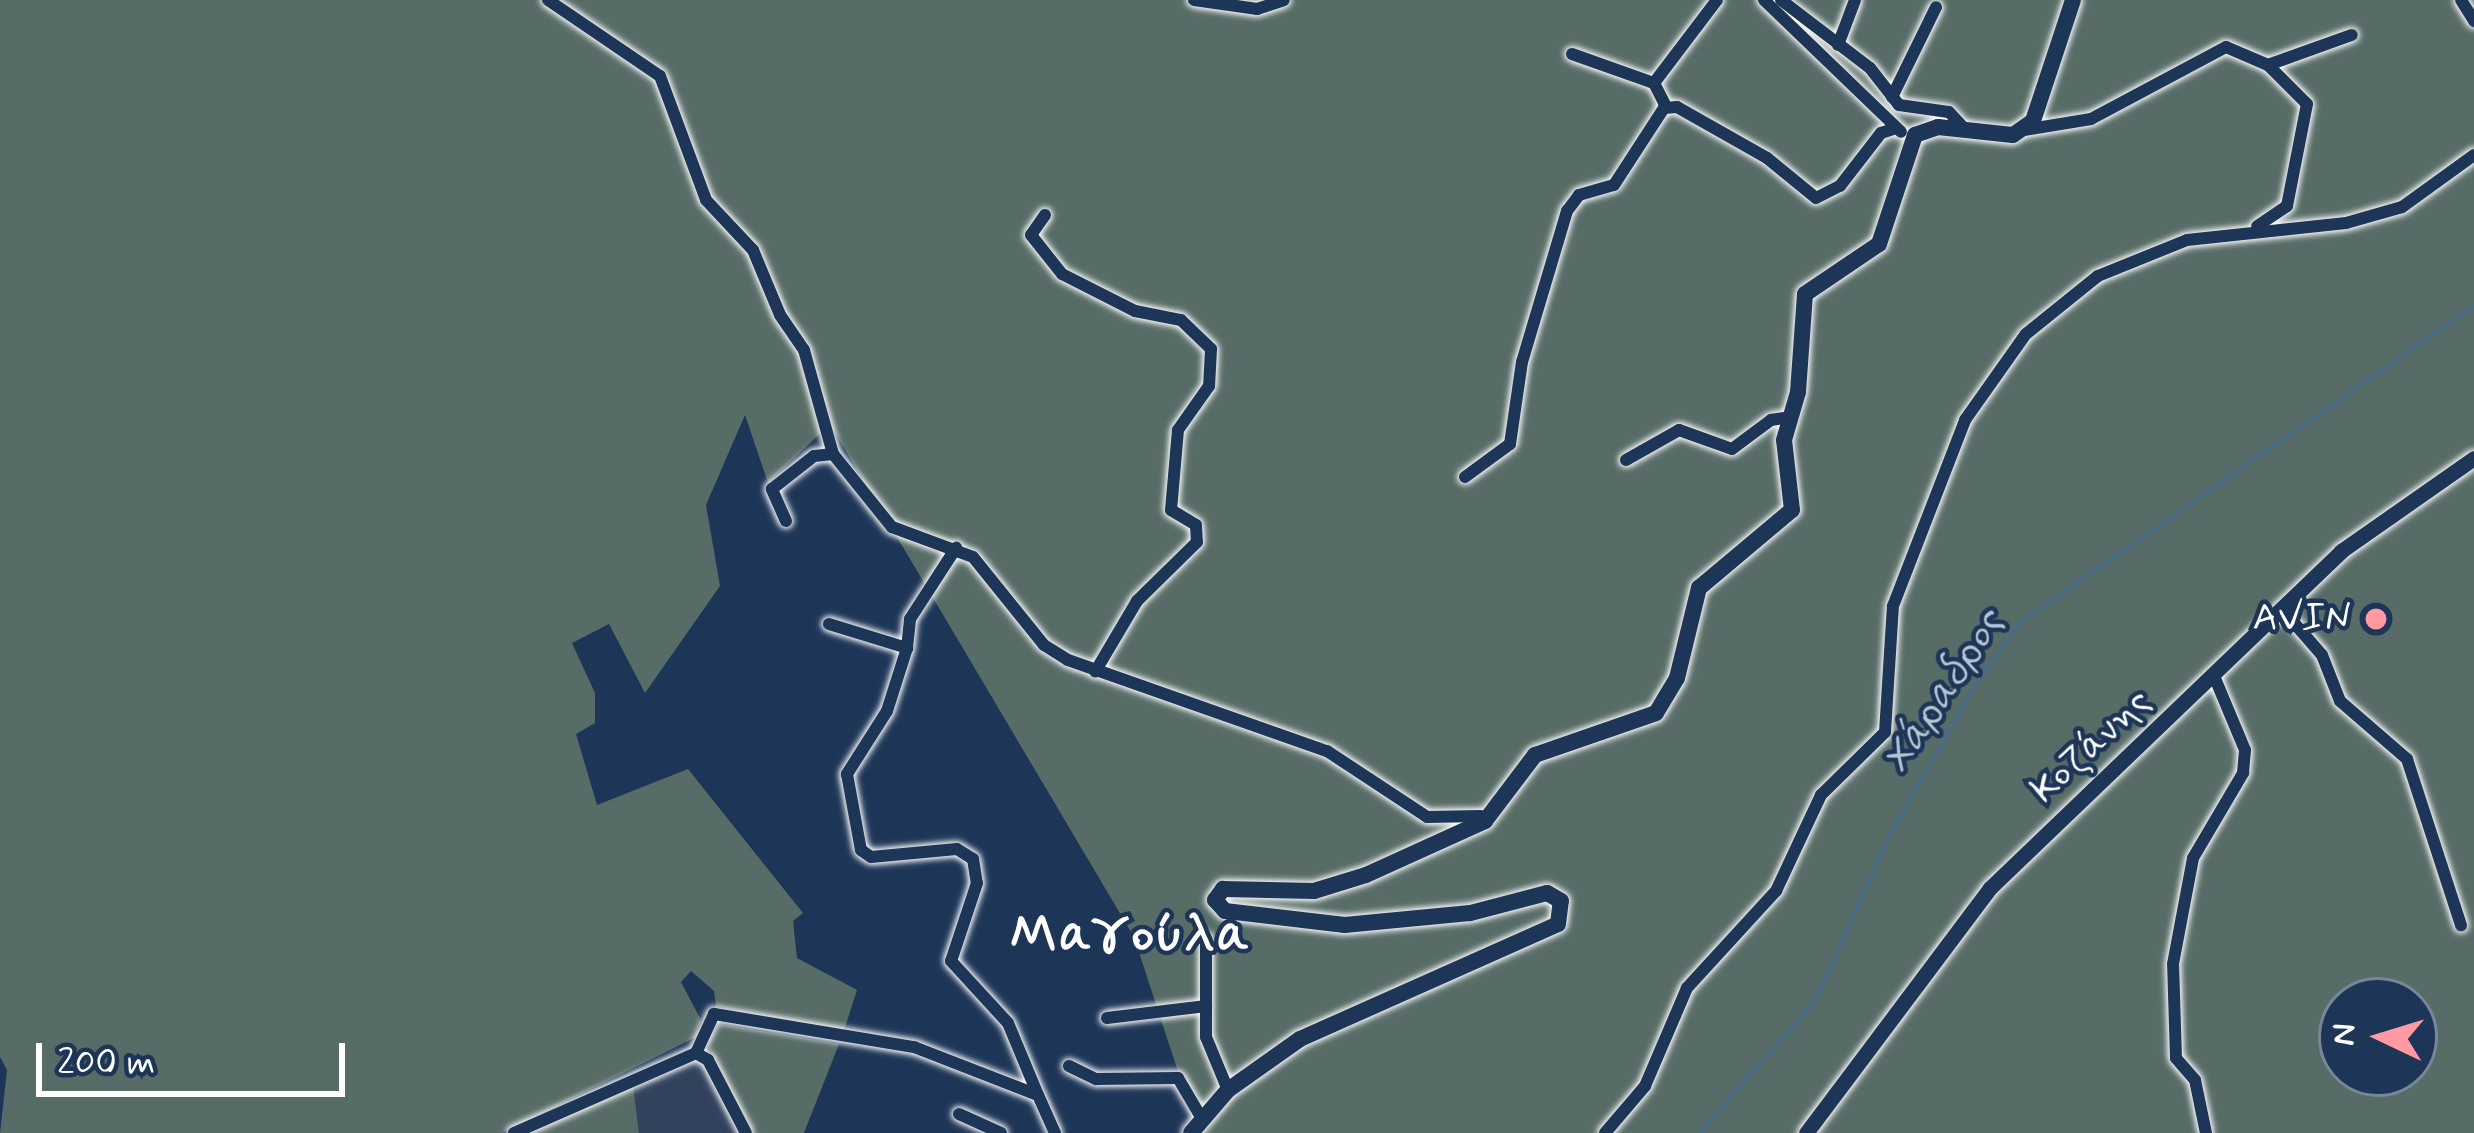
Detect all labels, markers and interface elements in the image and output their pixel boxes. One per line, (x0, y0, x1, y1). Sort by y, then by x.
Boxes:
place label: AVIN (2253, 596, 2352, 642)
water label: Χάραδρος (1872, 601, 2016, 783)
marker: AVIN (2363, 606, 2389, 632)
street label: Κοζάνης (2022, 680, 2162, 814)
district label: Μαγούλα (1010, 905, 1252, 967)
north arrow (2318, 977, 2438, 1097)
scale bar (42, 1019, 351, 1093)
text: N (2322, 1022, 2368, 1047)
text: 200 m (57, 1040, 155, 1087)

